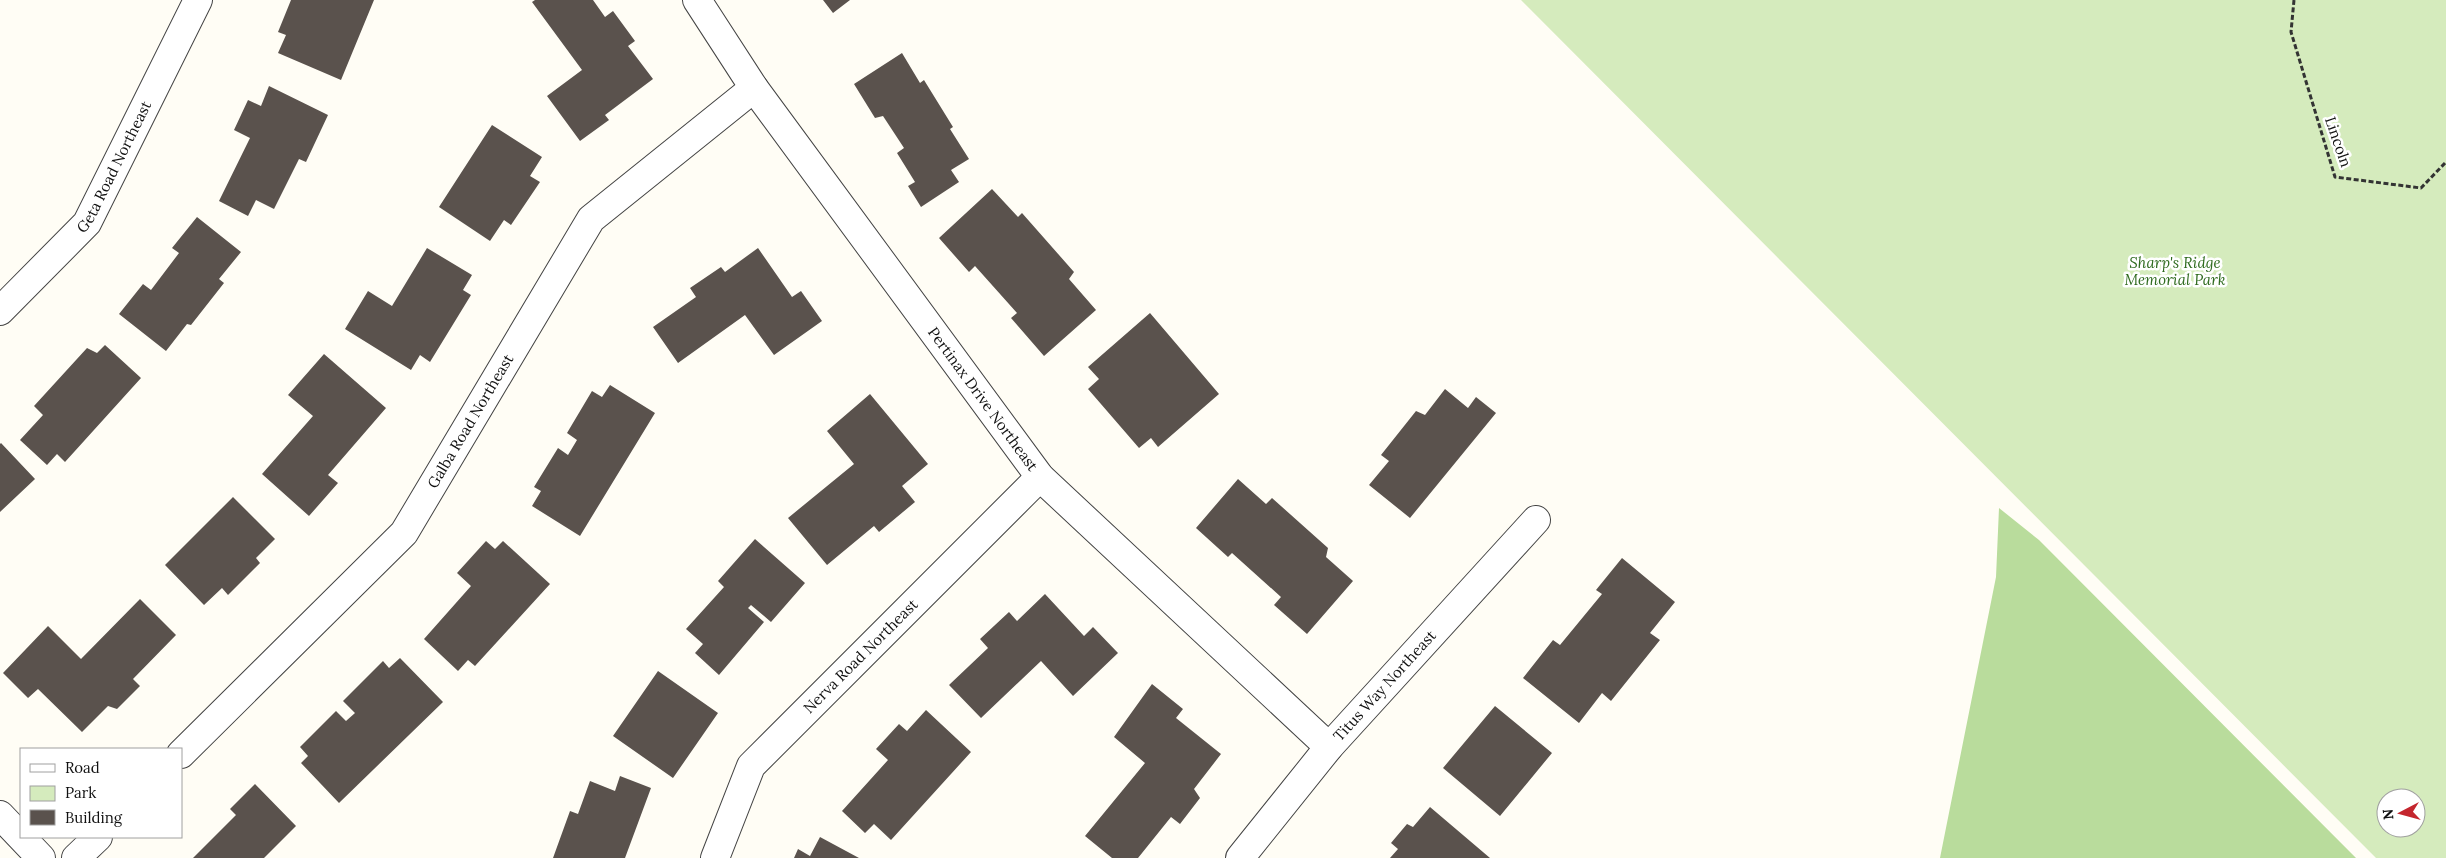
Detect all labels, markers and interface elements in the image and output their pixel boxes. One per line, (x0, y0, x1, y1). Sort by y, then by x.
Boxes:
street label: Geta Road Northeast (72, 97, 155, 237)
street label: Lincoln (2321, 114, 2356, 169)
park label: Sharp's Ridge Memorial Park (2124, 253, 2226, 289)
street label: Pertinax Drive Northeast (924, 323, 1042, 475)
street label: Galba Road Northeast (423, 350, 517, 491)
street label: Nerva Road Northeast (799, 595, 922, 717)
street label: Titus Way Northeast (1329, 626, 1440, 745)
legend (20, 748, 182, 838)
text: Road (65, 758, 100, 777)
text: Park (65, 783, 96, 802)
north arrow (2376, 788, 2426, 838)
text: Building (65, 808, 123, 827)
text: N (2379, 808, 2398, 821)

